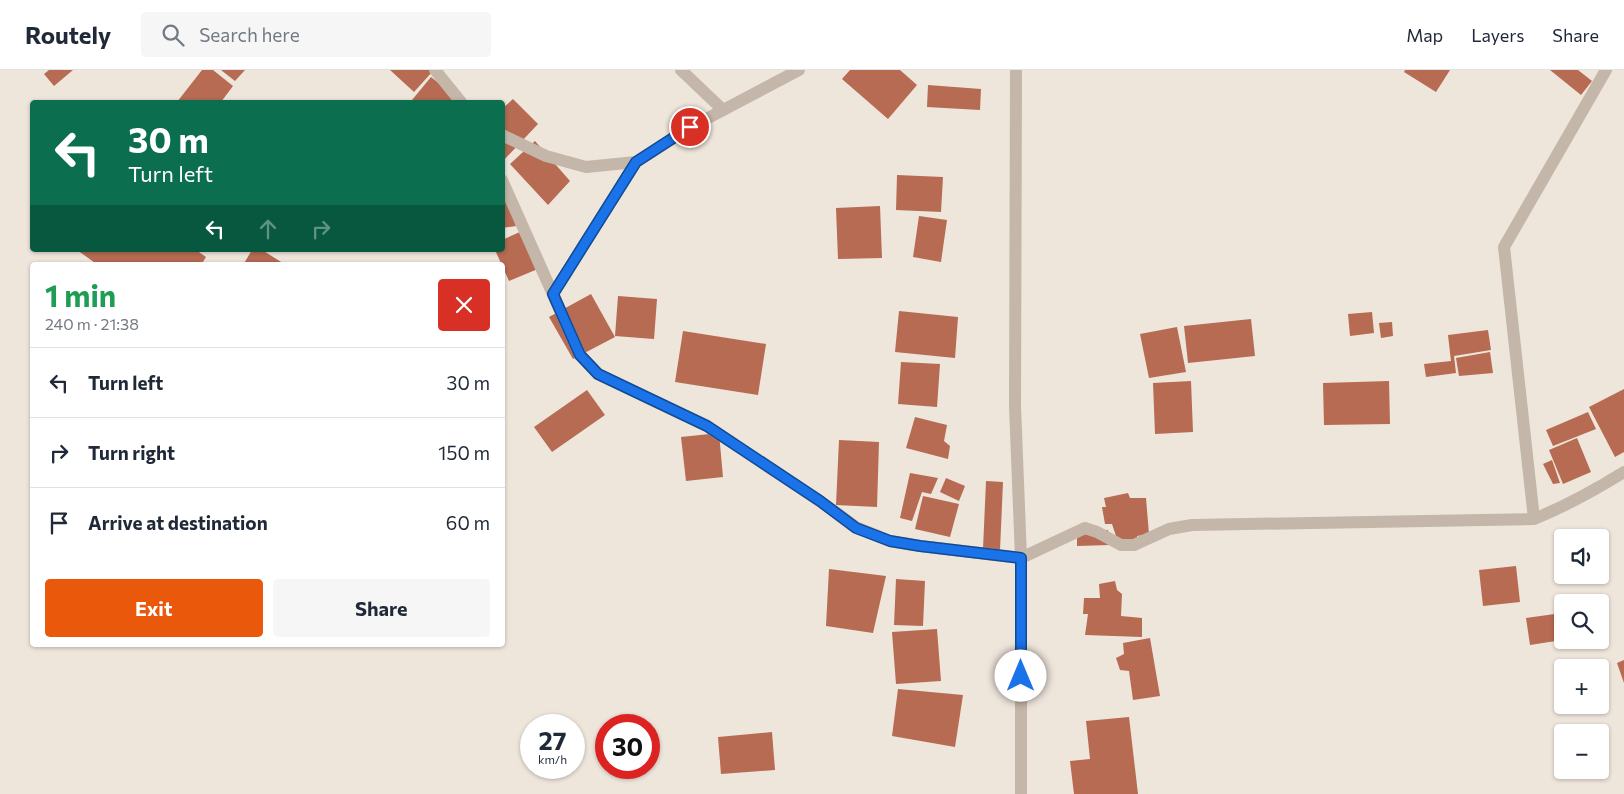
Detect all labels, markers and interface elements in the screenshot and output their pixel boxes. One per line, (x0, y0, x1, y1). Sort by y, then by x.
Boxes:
search box (141, 12, 491, 57)
text: Routely (25, 20, 111, 49)
icon: search (159, 21, 187, 49)
text: Search here (199, 23, 300, 46)
text: Map (1406, 24, 1443, 46)
text: Layers (1471, 24, 1524, 46)
text: Share (1552, 24, 1599, 46)
pin (669, 106, 711, 148)
icon: arrive (676, 113, 704, 141)
text: 30 m (128, 117, 209, 160)
icon: left (45, 120, 110, 185)
text: Turn left (128, 160, 213, 187)
icon: left (201, 215, 229, 243)
icon: ahead (254, 215, 282, 243)
icon: right (307, 215, 335, 243)
text: 1 min (45, 276, 116, 313)
button: close (438, 279, 490, 331)
text: 240 m · 21:38 (45, 314, 139, 333)
icon: left (45, 369, 73, 397)
text: Turn left (88, 371, 163, 394)
text: 30 m (447, 371, 490, 394)
icon: right (45, 439, 73, 467)
text: Turn right (88, 441, 175, 464)
text: 150 m (438, 441, 490, 464)
icon: arrive (45, 509, 73, 537)
text: Arrive at destination (88, 511, 268, 534)
text: 60 m (446, 511, 490, 534)
map controls (1554, 529, 1609, 779)
button: sound (1554, 529, 1609, 584)
button: Exit (45, 579, 263, 637)
button: Share (273, 579, 490, 637)
button: search (1554, 594, 1609, 649)
position arrow (994, 649, 1046, 701)
button: + (1554, 659, 1609, 714)
speed limit sign: 30 (595, 714, 660, 779)
button: − (1554, 724, 1609, 779)
text: 27 (539, 725, 566, 755)
text: km/h (538, 752, 567, 766)

